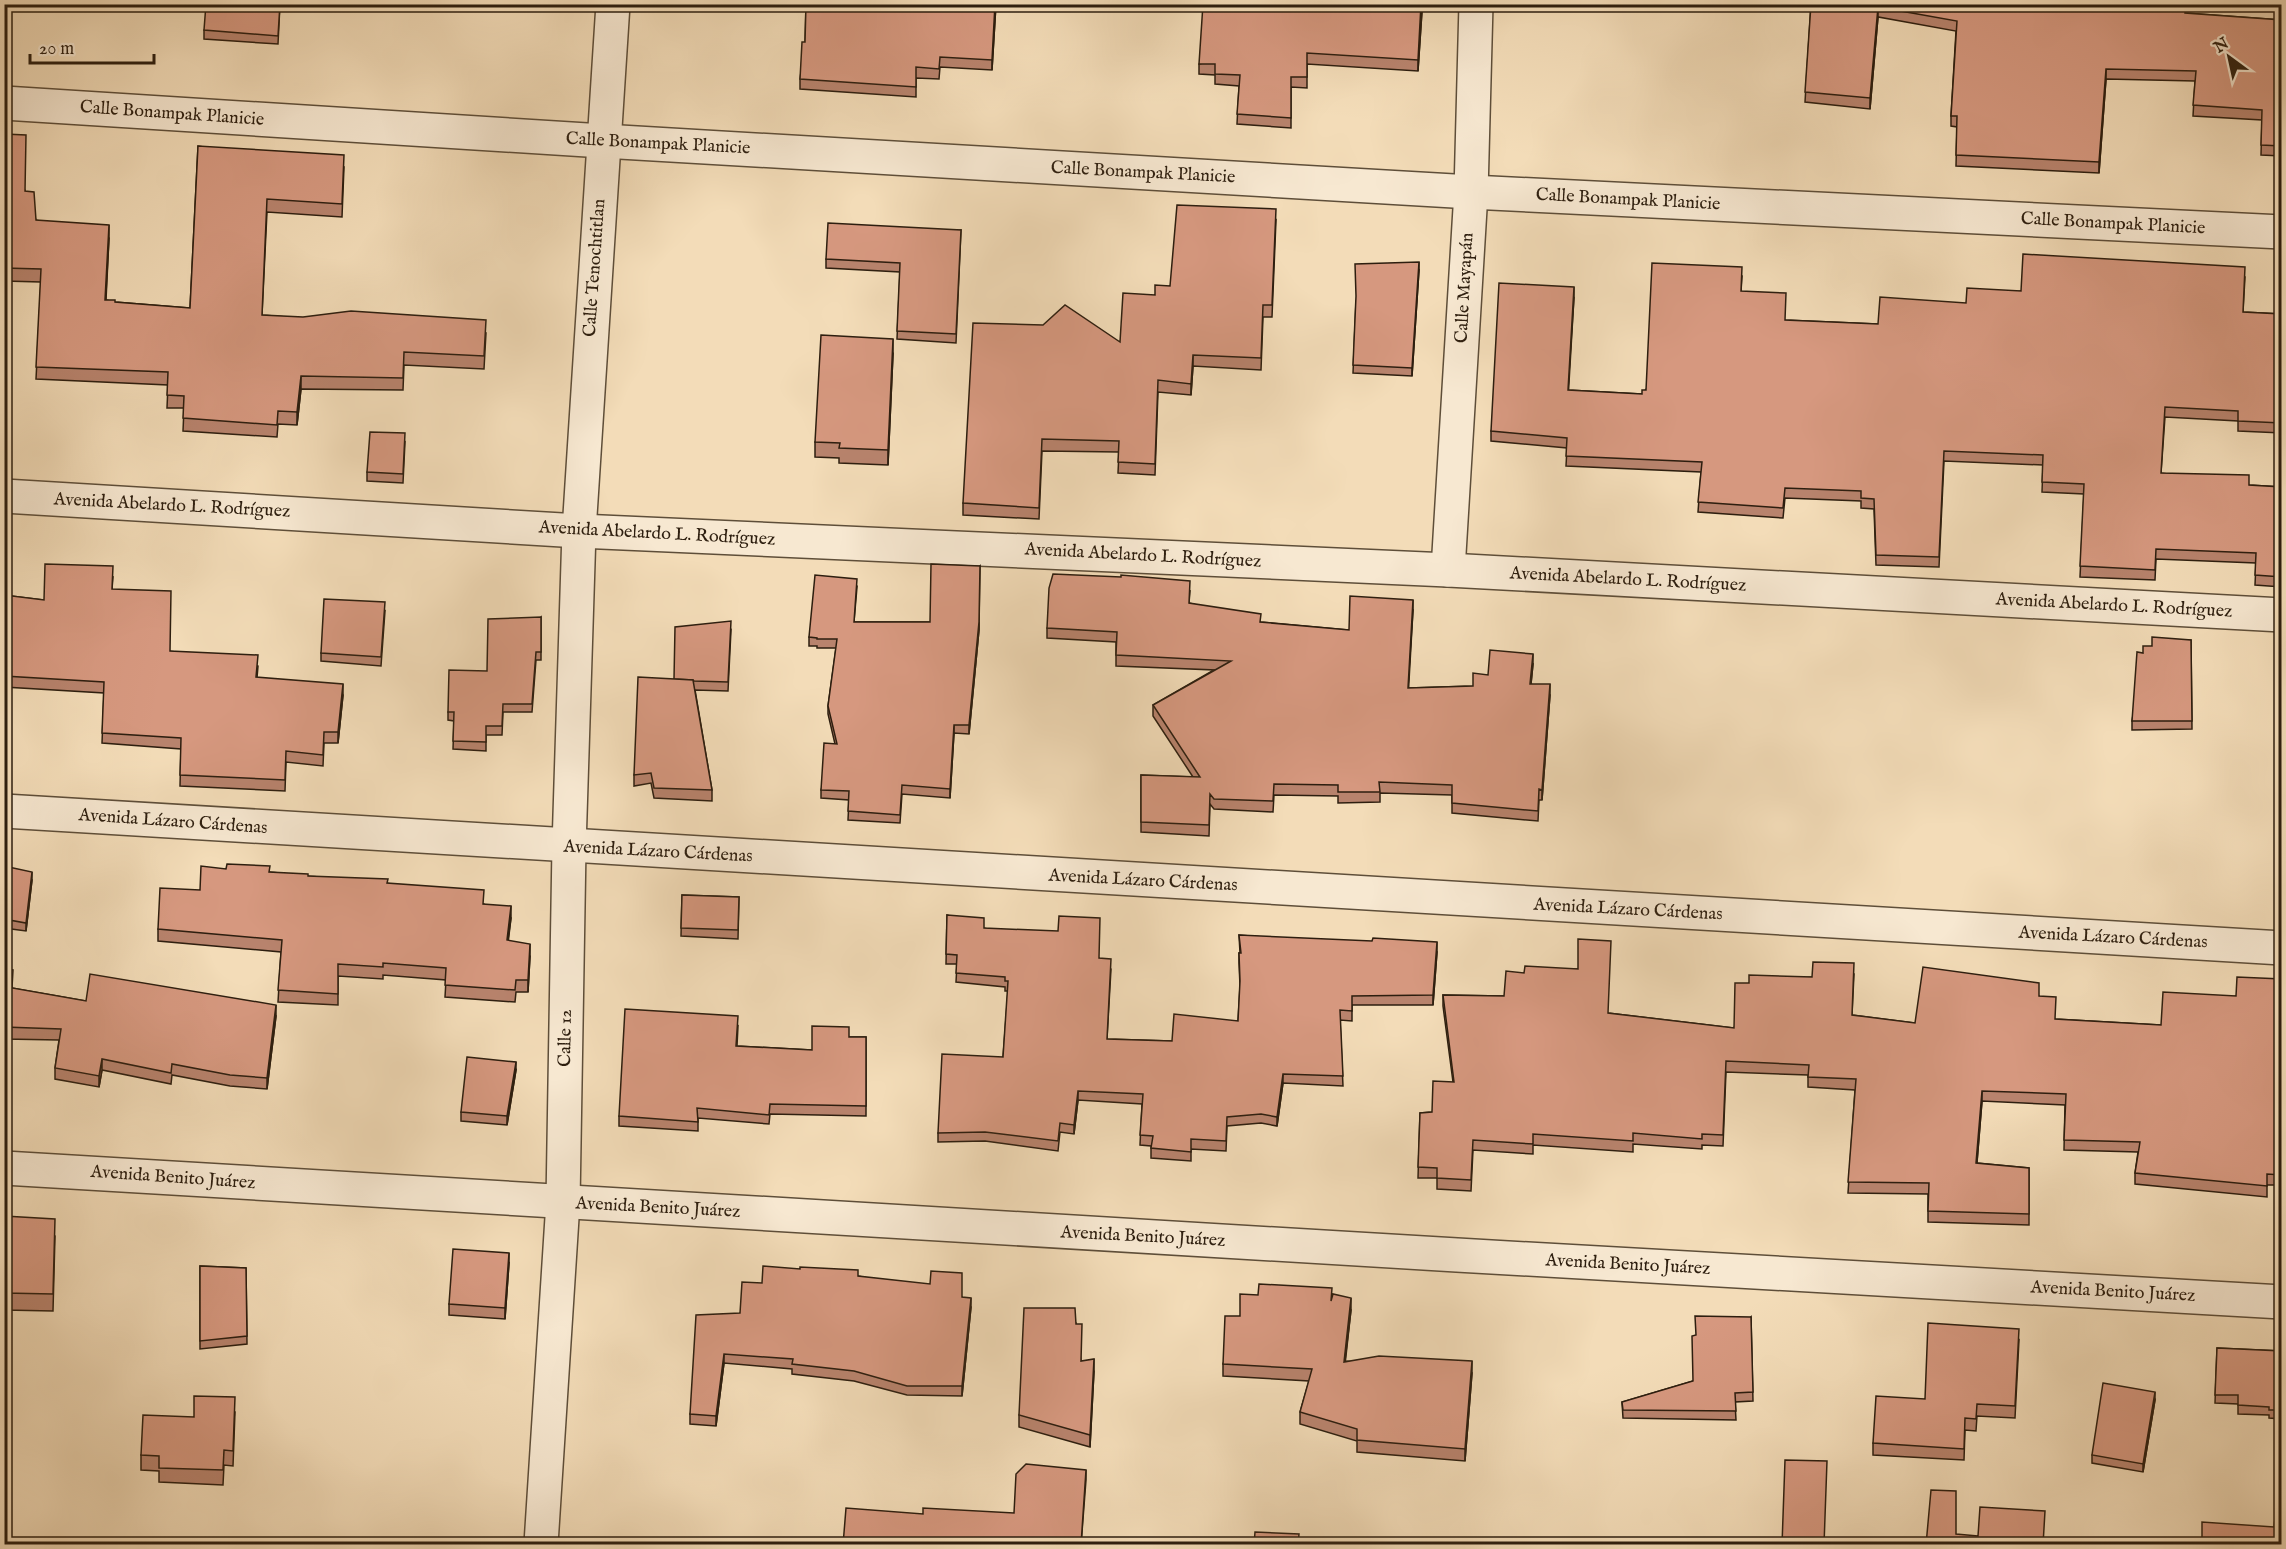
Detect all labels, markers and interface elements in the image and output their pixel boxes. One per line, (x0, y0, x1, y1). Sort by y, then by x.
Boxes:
scale bar (30, 27, 154, 65)
north arrow (2199, 27, 2259, 87)
text: N (2210, 34, 2233, 59)
text: 20 m (39, 38, 74, 61)
street label: Calle Bonampak Planicie (79, 96, 265, 132)
street label: Calle Bonampak Planicie (565, 128, 751, 160)
street label: Calle Bonampak Planicie (1050, 157, 1236, 189)
street label: Calle Bonampak Planicie (1535, 184, 1721, 216)
street label: Calle Tenochtitlan (579, 198, 611, 338)
street label: Calle Bonampak Planicie (2020, 208, 2206, 240)
street label: Calle Mayapán (1451, 232, 1479, 344)
street label: Avenida Abelardo L. Rodríguez (52, 488, 291, 524)
street label: Avenida Abelardo L. Rodríguez (537, 516, 776, 552)
street label: Avenida Abelardo L. Rodríguez (1023, 538, 1262, 574)
street label: Avenida Abelardo L. Rodríguez (1508, 562, 1747, 598)
street label: Avenida Abelardo L. Rodríguez (1994, 588, 2233, 624)
street label: Avenida Lázaro Cárdenas (77, 804, 268, 840)
street label: Avenida Lázaro Cárdenas (562, 836, 753, 868)
street label: Avenida Lázaro Cárdenas (1047, 865, 1238, 897)
street label: Avenida Lázaro Cárdenas (1532, 894, 1723, 926)
street label: Avenida Lázaro Cárdenas (2017, 922, 2208, 954)
street label: Calle 12 (554, 1009, 578, 1067)
street label: Avenida Benito Juárez (89, 1161, 256, 1195)
street label: Avenida Benito Juárez (574, 1192, 741, 1224)
street label: Avenida Benito Juárez (1059, 1221, 1226, 1253)
street label: Avenida Benito Juárez (1544, 1249, 1711, 1281)
street label: Avenida Benito Juárez (2029, 1276, 2196, 1308)

